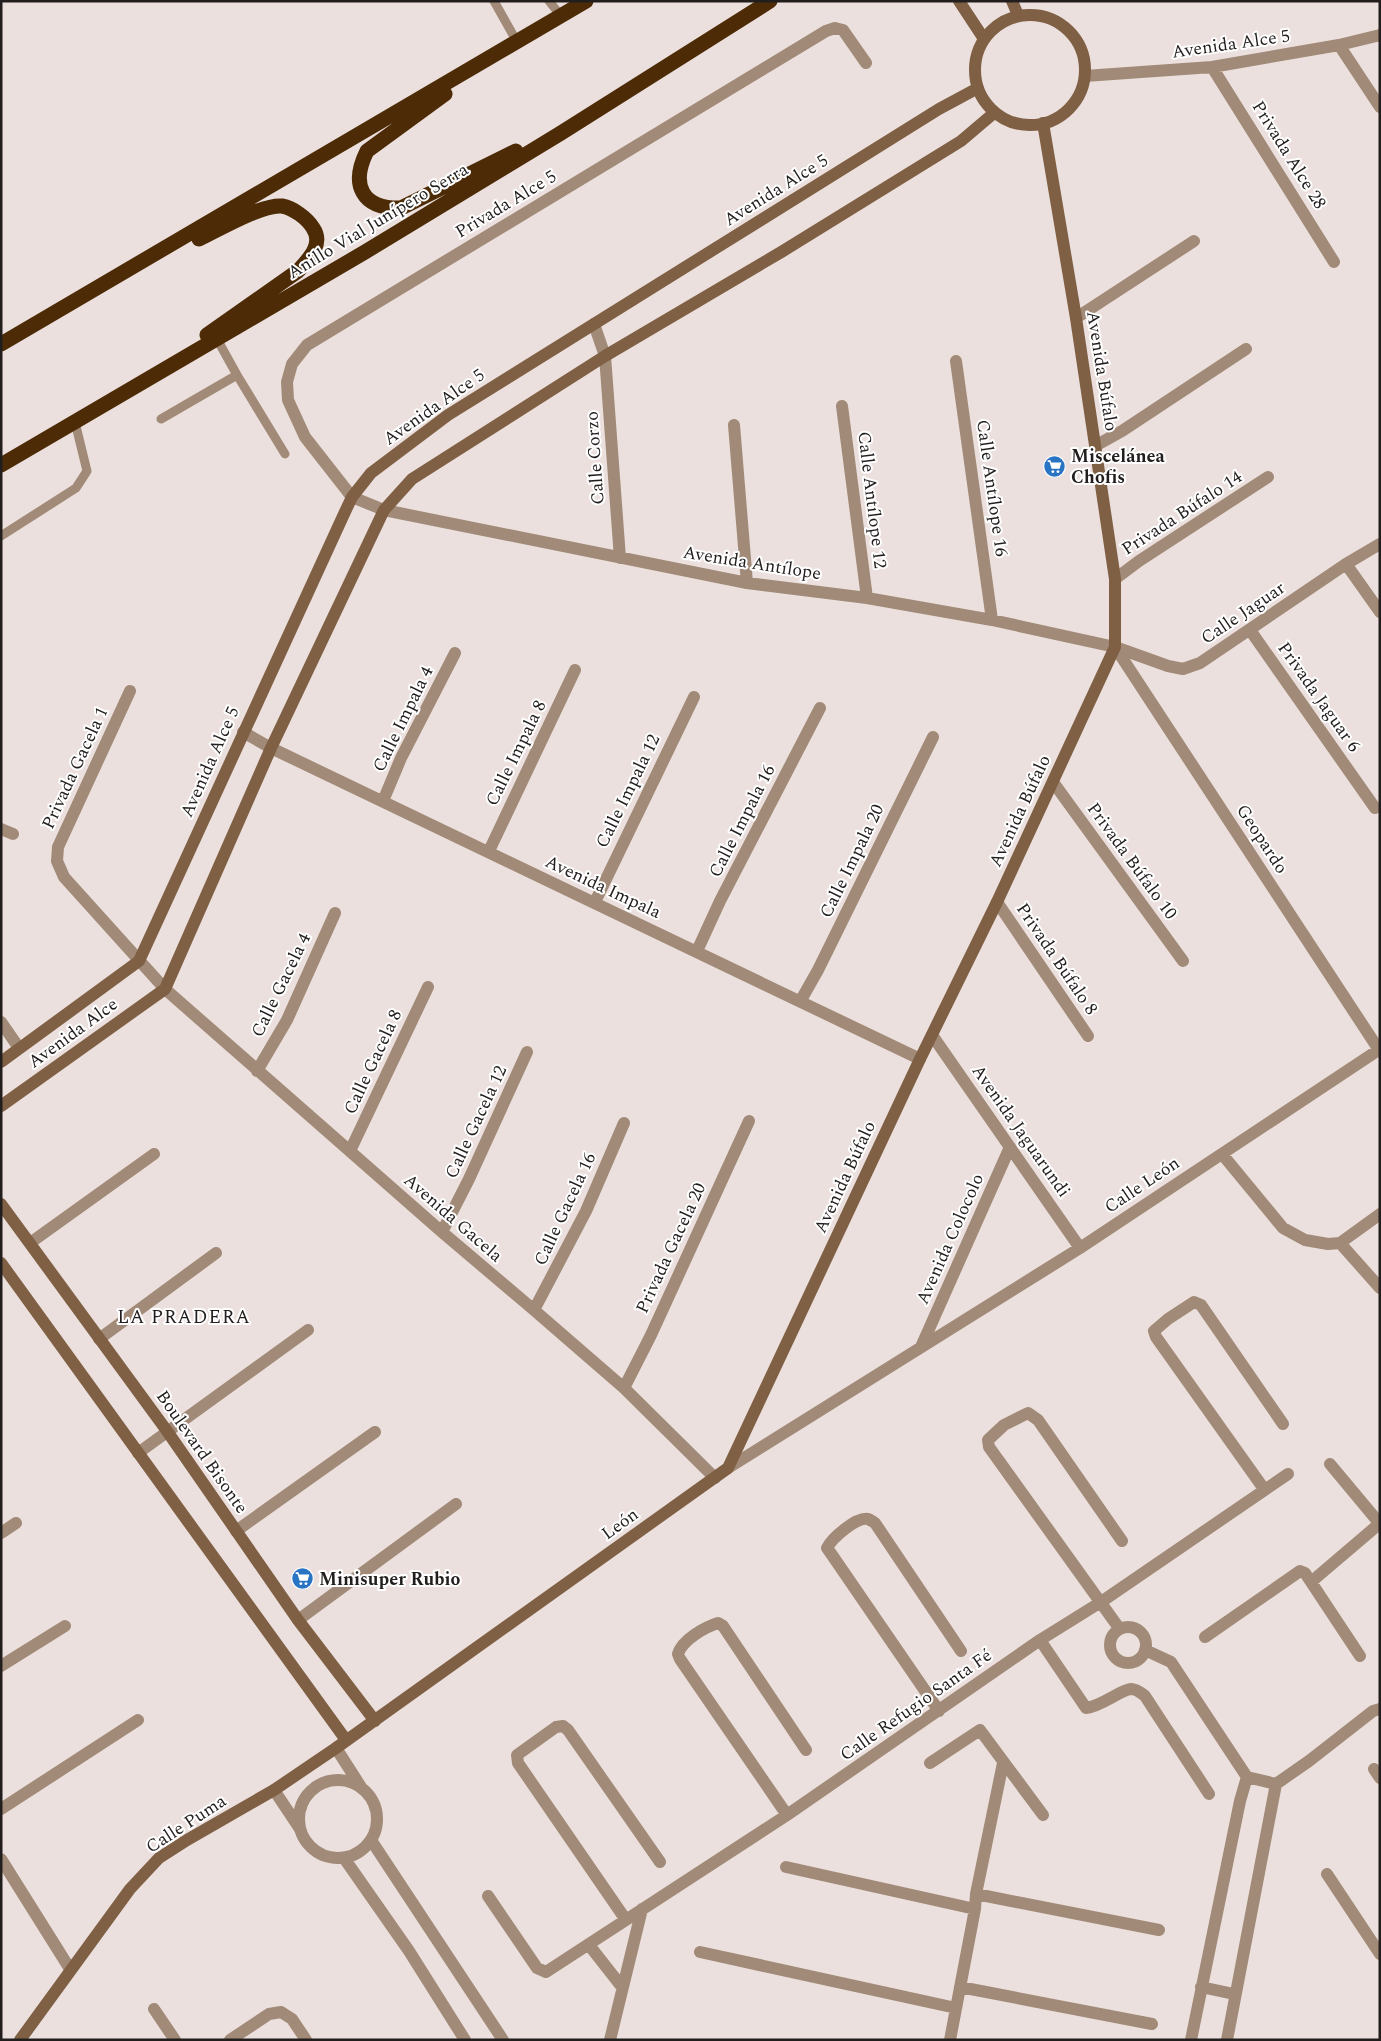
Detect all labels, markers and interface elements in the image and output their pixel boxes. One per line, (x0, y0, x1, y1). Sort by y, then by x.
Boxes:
street label: Avenida Alce 5 (1170, 22, 1292, 66)
street label: Privada Alce 28 (1245, 96, 1333, 214)
street label: Avenida Alce 5 (718, 147, 834, 233)
street label: Anillo Vial Junípero Serra (282, 156, 474, 286)
street label: Privada Alce 5 (450, 163, 562, 245)
street label: Avenida Búfalo (1079, 309, 1125, 433)
street label: Avenida Alce 5 (378, 362, 490, 452)
street label: Calle Corzo (578, 410, 612, 506)
street label: Calle Antílope 16 (969, 418, 1015, 558)
street label: Calle Antílope 12 (850, 430, 894, 570)
place label: Miscelánea Chofis (1071, 443, 1166, 491)
supermarket icon: Miscelánea Chofis (1043, 454, 1067, 478)
street label: Privada Búfalo 14 (1116, 464, 1248, 562)
street label: Avenida Antílope (681, 539, 823, 587)
street label: Calle Jaguar (1195, 575, 1291, 651)
street label: Privada Jaguar 6 (1271, 636, 1367, 758)
street label: Calle Impala 4 (366, 662, 440, 776)
street label: Calle Impala 8 (479, 696, 553, 810)
street label: Privada Gacela 1 (35, 702, 115, 834)
street label: Avenida Alce 5 (173, 702, 247, 822)
street label: Calle Impala 12 (589, 729, 667, 853)
street label: Avenida Búfalo (982, 750, 1058, 872)
street label: Calle Impala 16 (702, 760, 782, 882)
street label: Privada Búfalo 10 (1080, 797, 1184, 925)
street label: Calle Impala 20 (813, 799, 891, 923)
street label: Geopardo (1229, 799, 1295, 879)
street label: Avenida Impala (541, 848, 666, 926)
street label: Privada Búfalo 8 (1009, 897, 1105, 1021)
street label: Calle Gacela 4 (244, 928, 318, 1042)
street label: Avenida Alce (22, 991, 124, 1075)
street label: Calle Gacela 8 (337, 1005, 409, 1119)
street label: Avenida Jaguarundi (965, 1059, 1077, 1203)
street label: Calle Gacela 12 (438, 1061, 514, 1183)
street label: Avenida Búfalo (807, 1116, 883, 1238)
street label: Calle Gacela 16 (527, 1148, 603, 1270)
street label: Calle León (1099, 1150, 1185, 1220)
street label: Avenida Gacela (398, 1167, 509, 1269)
street label: Avenida Colocolo (909, 1169, 991, 1309)
street label: Privada Gacela 20 (629, 1178, 713, 1318)
district label: LA PRADERA (117, 1303, 251, 1332)
street label: Boulevard Bisonte (149, 1385, 255, 1519)
street label: León (596, 1501, 644, 1547)
place label: Minisuper Rubio (319, 1566, 460, 1593)
supermarket icon: Minisuper Rubio (291, 1567, 315, 1591)
street label: Calle Refugio Santa Fé (834, 1642, 998, 1768)
street label: Calle Puma (140, 1788, 232, 1860)

